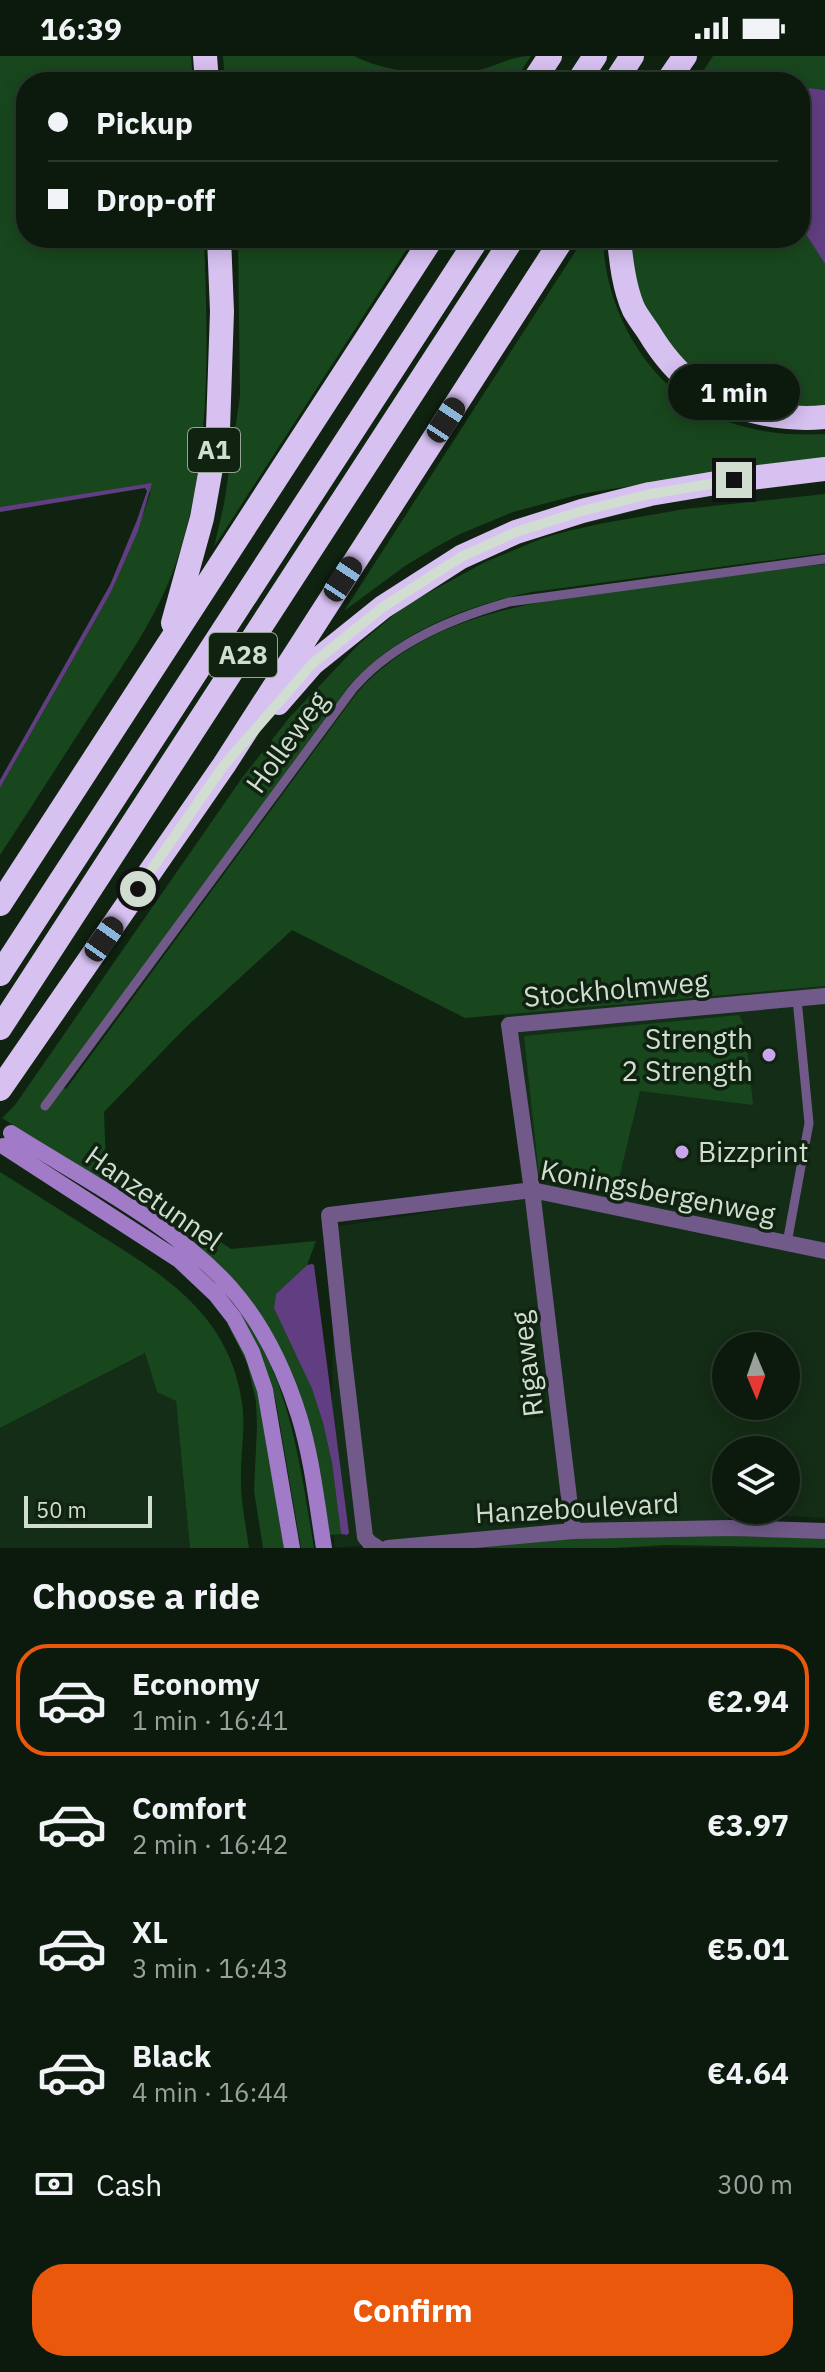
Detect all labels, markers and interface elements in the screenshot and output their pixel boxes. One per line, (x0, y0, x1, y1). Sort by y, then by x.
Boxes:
text: 16:39 (40, 9, 122, 48)
text: Pickup (96, 103, 193, 142)
text: Drop-off (96, 180, 215, 219)
callout: 1 min (668, 364, 800, 420)
text: 1 min (700, 375, 768, 409)
car (423, 393, 469, 447)
road number: A1 (188, 428, 240, 472)
route end (716, 462, 752, 498)
car (320, 552, 366, 606)
road number: A28 (209, 633, 277, 677)
street label: Holleweg (237, 683, 336, 800)
route start (120, 871, 156, 907)
car (80, 912, 128, 966)
street label: Stockholmweg (522, 962, 710, 1015)
place label: Strength 2 Strength (622, 1020, 753, 1089)
marker: Strength 2 Strength (760, 1046, 778, 1064)
place label: Bizzprint (698, 1133, 809, 1170)
street label: Hanzetunnel (78, 1137, 230, 1258)
marker: Bizzprint (673, 1143, 691, 1161)
street label: Koningsbergenweg (538, 1151, 779, 1232)
street label: Rigaweg (502, 1309, 551, 1419)
north arrow (712, 1332, 800, 1420)
map controls (712, 1332, 800, 1524)
button: layers (712, 1436, 800, 1524)
street label: Hanzeboulevard (474, 1484, 680, 1531)
scale bar (24, 1492, 152, 1528)
text: 50 m (36, 1495, 87, 1524)
text: Choose a ride (32, 1572, 260, 1619)
icon: car (36, 1664, 108, 1736)
text: Economy (132, 1664, 260, 1703)
text: €2.94 (707, 1681, 789, 1720)
text: 1 min · 16:41 (132, 1703, 288, 1737)
icon: car (36, 1788, 108, 1860)
text: Comfort (132, 1788, 247, 1827)
text: €3.97 (707, 1805, 789, 1844)
text: 2 min · 16:42 (132, 1827, 288, 1861)
icon: car (36, 1912, 108, 1984)
text: XL (132, 1912, 168, 1951)
text: €5.01 (707, 1929, 789, 1968)
text: 3 min · 16:43 (132, 1951, 288, 1985)
icon: car (36, 2036, 108, 2108)
text: Black (132, 2036, 211, 2075)
text: €4.64 (707, 2053, 789, 2092)
text: 4 min · 16:44 (132, 2075, 288, 2109)
icon: cash (32, 2162, 76, 2206)
text: Cash (96, 2165, 162, 2204)
text: 300 m (717, 2167, 793, 2201)
button: Confirm (32, 2264, 793, 2356)

